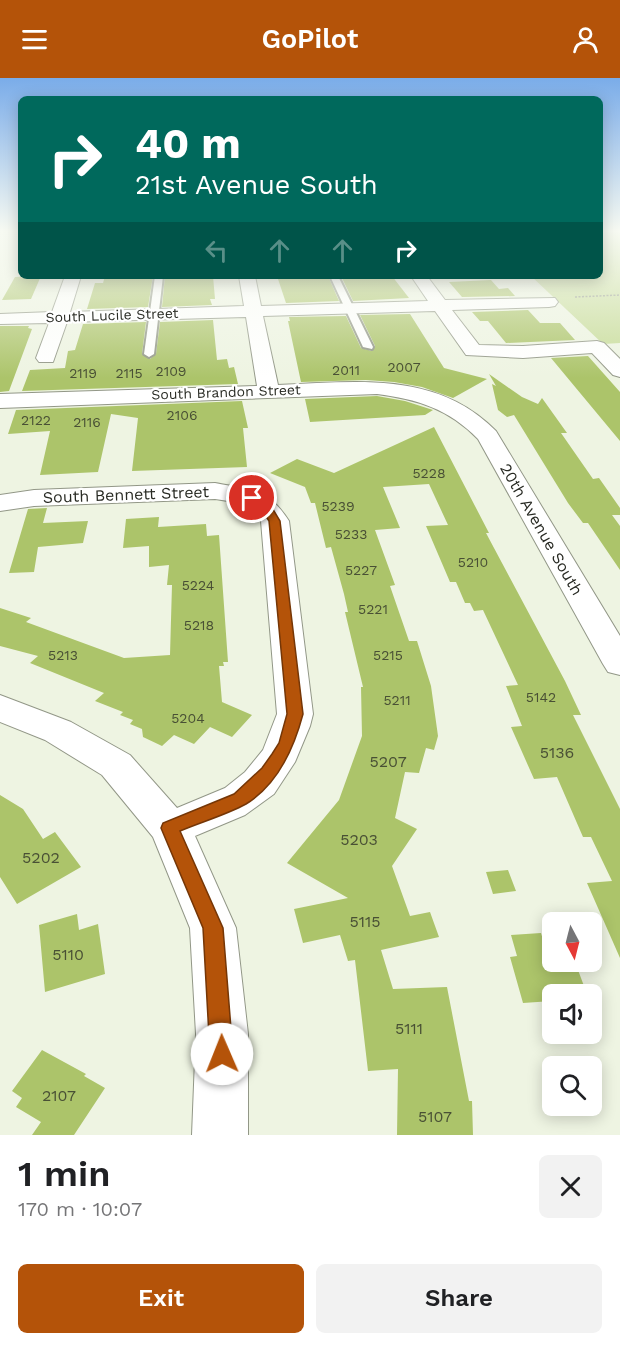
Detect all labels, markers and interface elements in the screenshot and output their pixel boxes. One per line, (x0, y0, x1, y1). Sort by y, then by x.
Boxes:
icon: menu (18, 23, 51, 56)
text: GoPilot (262, 23, 358, 55)
icon: person (569, 23, 602, 56)
text: 40 m (135, 119, 241, 168)
icon: right (36, 120, 114, 198)
text: 21st Avenue South (135, 169, 378, 201)
icon: left (200, 234, 233, 267)
icon: ahead (263, 234, 296, 267)
icon: ahead (326, 234, 359, 267)
icon: right (389, 234, 422, 267)
street label: South Lucile Street (45, 305, 179, 325)
house number: 2007 (387, 359, 421, 375)
house number: 2011 (332, 362, 360, 378)
house number: 2109 (156, 363, 186, 379)
house number: 2119 (69, 365, 97, 381)
house number: 2115 (115, 365, 143, 381)
street label: South Brandon Street (151, 381, 301, 403)
house number: 2106 (167, 407, 197, 423)
house number: 2122 (21, 412, 51, 428)
house number: 2116 (73, 414, 101, 430)
street label: 20th Avenue South (496, 460, 587, 599)
house number: 5228 (412, 465, 446, 481)
pin (226, 472, 277, 523)
icon: arrive (235, 481, 268, 514)
street label: South Bennett Street (43, 482, 210, 507)
house number: 5239 (321, 498, 355, 514)
house number: 5233 (335, 526, 367, 542)
house number: 5210 (458, 554, 488, 570)
house number: 5227 (345, 562, 377, 578)
house number: 5224 (182, 577, 214, 593)
house number: 5221 (358, 601, 388, 617)
house number: 5218 (184, 617, 214, 633)
house number: 5213 (48, 647, 78, 663)
house number: 5215 (373, 647, 403, 663)
house number: 5142 (526, 689, 556, 705)
house number: 5211 (383, 692, 411, 708)
house number: 5204 (171, 710, 205, 726)
house number: 5136 (540, 743, 574, 762)
house number: 5207 (369, 752, 407, 771)
house number: 5203 (340, 830, 378, 849)
house number: 5202 (22, 848, 60, 867)
house number: 5115 (349, 912, 381, 931)
north arrow (542, 912, 602, 972)
map controls (542, 912, 602, 1116)
house number: 5110 (52, 945, 84, 964)
button: sound (542, 984, 602, 1044)
house number: 5111 (395, 1019, 423, 1038)
position arrow (190, 1022, 254, 1086)
button: search (542, 1056, 602, 1116)
house number: 2107 (42, 1086, 76, 1105)
house number: 5107 (418, 1107, 452, 1126)
text: 1 min (18, 1153, 110, 1195)
button: close (539, 1155, 602, 1218)
text: 170 m · 10:07 (18, 1197, 142, 1221)
button: Exit (18, 1264, 304, 1333)
button: Share (316, 1264, 602, 1333)

